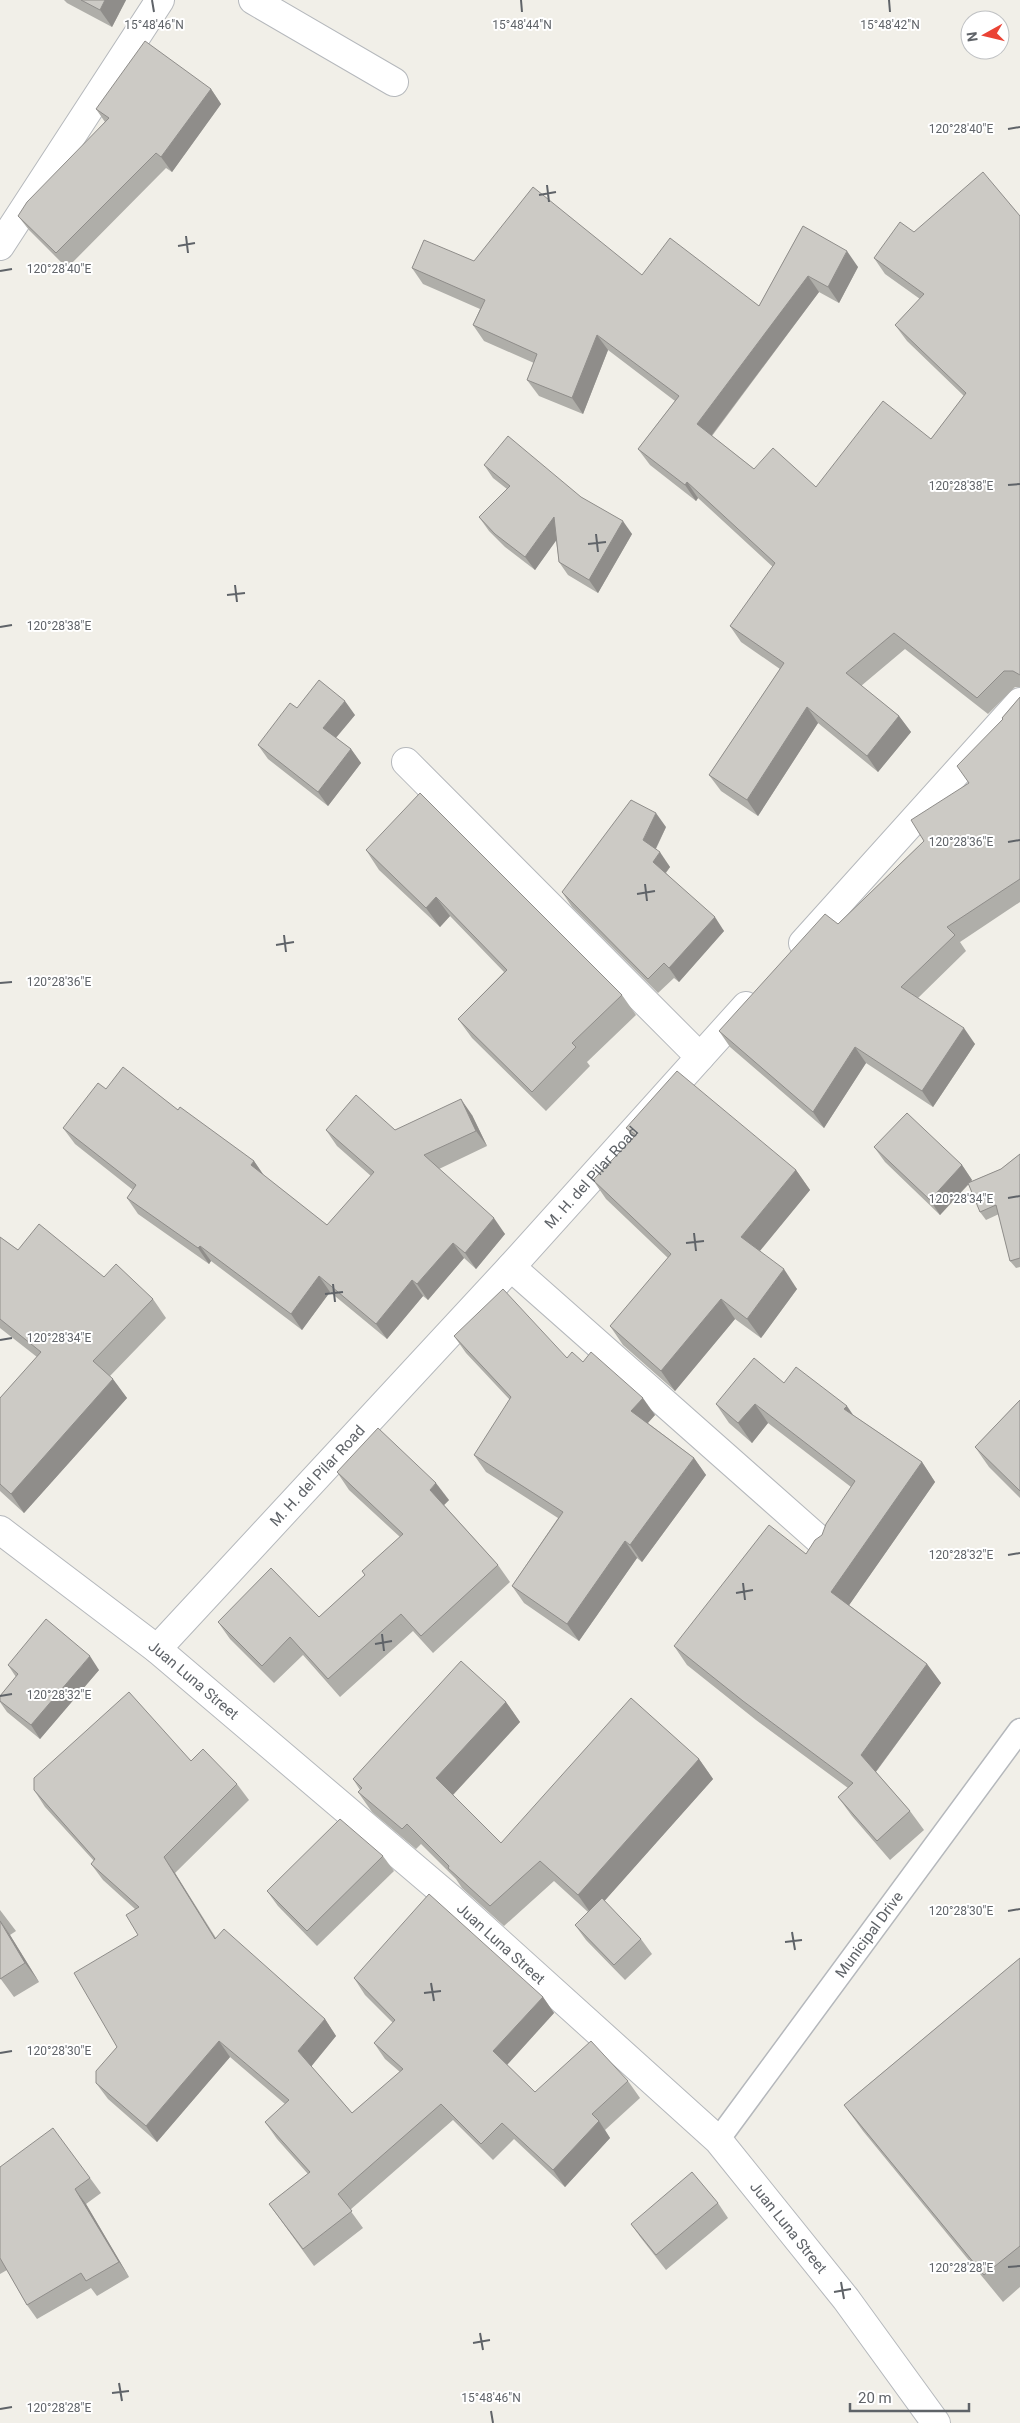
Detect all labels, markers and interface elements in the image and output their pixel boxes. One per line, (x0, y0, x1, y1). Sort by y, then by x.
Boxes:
north arrow (960, 10, 1010, 60)
text: 15°48'46"N (124, 18, 184, 32)
text: 15°48'44"N (492, 18, 552, 32)
text: 15°48'42"N (860, 18, 920, 32)
text: N (964, 31, 981, 43)
text: 120°28'40"E (929, 122, 993, 136)
text: 120°28'40"E (27, 262, 91, 276)
text: 120°28'38"E (929, 479, 993, 493)
text: 120°28'38"E (27, 619, 91, 633)
text: 120°28'36"E (929, 835, 993, 849)
text: 120°28'36"E (27, 975, 91, 989)
street label: M. H. del Pilar Road (541, 1123, 642, 1232)
text: 120°28'34"E (929, 1192, 993, 1206)
text: 120°28'34"E (27, 1331, 91, 1345)
street label: M. H. del Pilar Road (266, 1422, 369, 1530)
text: 120°28'32"E (929, 1548, 993, 1562)
street label: Juan Luna Street (145, 1637, 242, 1723)
text: 120°28'32"E (27, 1688, 91, 1702)
street label: Municipal Drive (832, 1888, 907, 1981)
street label: Juan Luna Street (453, 1899, 549, 1988)
text: 120°28'30"E (929, 1904, 993, 1918)
text: 120°28'30"E (27, 2044, 91, 2058)
street label: Juan Luna Street (746, 2178, 831, 2277)
text: 120°28'28"E (929, 2261, 993, 2275)
scale bar (850, 2380, 969, 2412)
text: 20 m (858, 2389, 892, 2407)
text: 15°48'46"N (461, 2391, 521, 2405)
text: 120°28'28"E (27, 2401, 91, 2415)

